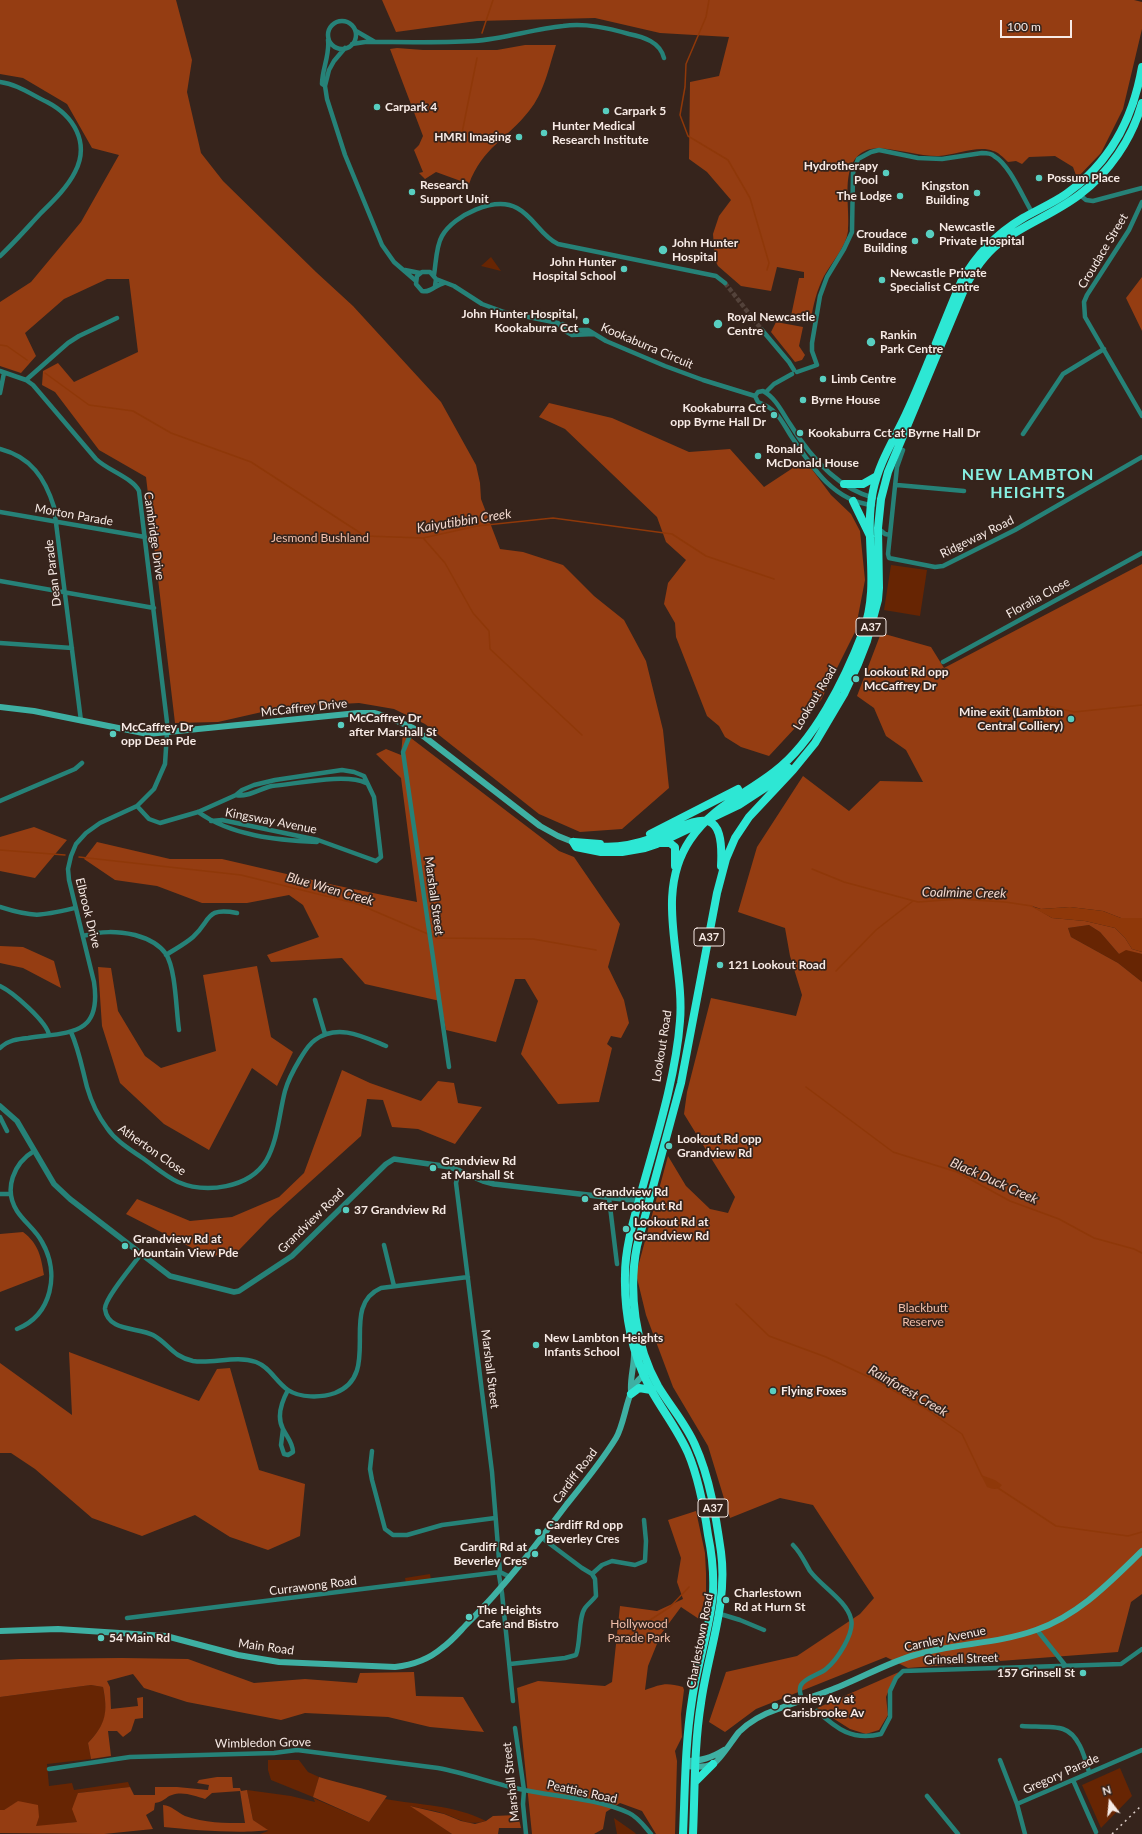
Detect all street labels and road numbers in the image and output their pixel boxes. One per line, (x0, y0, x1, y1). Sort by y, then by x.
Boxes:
street label: Croudace Street (1075, 211, 1131, 291)
street label: Kookaburra Circuit (599, 320, 695, 372)
street label: Cambridge Drive (141, 491, 167, 581)
street label: Morton Parade (34, 501, 114, 529)
street label: Ridgeway Road (938, 513, 1016, 561)
street label: Dean Parade (42, 539, 64, 607)
street label: Floralia Close (1004, 575, 1072, 621)
road number: A37 (856, 618, 886, 636)
street label: Lookout Road (790, 663, 840, 733)
street label: McCaffrey Drive (260, 696, 348, 720)
street label: Kingsway Avenue (224, 805, 318, 837)
street label: Marshall Street (421, 856, 447, 936)
street label: Elbrook Drive (72, 876, 104, 950)
road number: A37 (694, 928, 724, 946)
street label: Lookout Road (649, 1009, 675, 1083)
street label: Atherton Close (115, 1121, 189, 1179)
street label: Grandview Road (275, 1186, 347, 1256)
street label: Marshall Street (478, 1329, 502, 1409)
street label: Cardiff Road (550, 1446, 600, 1506)
road number: A37 (698, 1499, 728, 1517)
street label: Currawong Road (268, 1573, 358, 1599)
street label: Charlestown Road (684, 1592, 716, 1690)
street label: Carnley Avenue (903, 1623, 987, 1655)
street label: Main Road (237, 1636, 295, 1658)
street label: Grinsell Street (924, 1651, 998, 1667)
street label: Wimbledon Grove (215, 1735, 311, 1751)
street label: Marshall Street (500, 1742, 522, 1822)
street label: Gregory Parade (1021, 1751, 1101, 1797)
street label: Peatties Road (546, 1778, 618, 1806)

